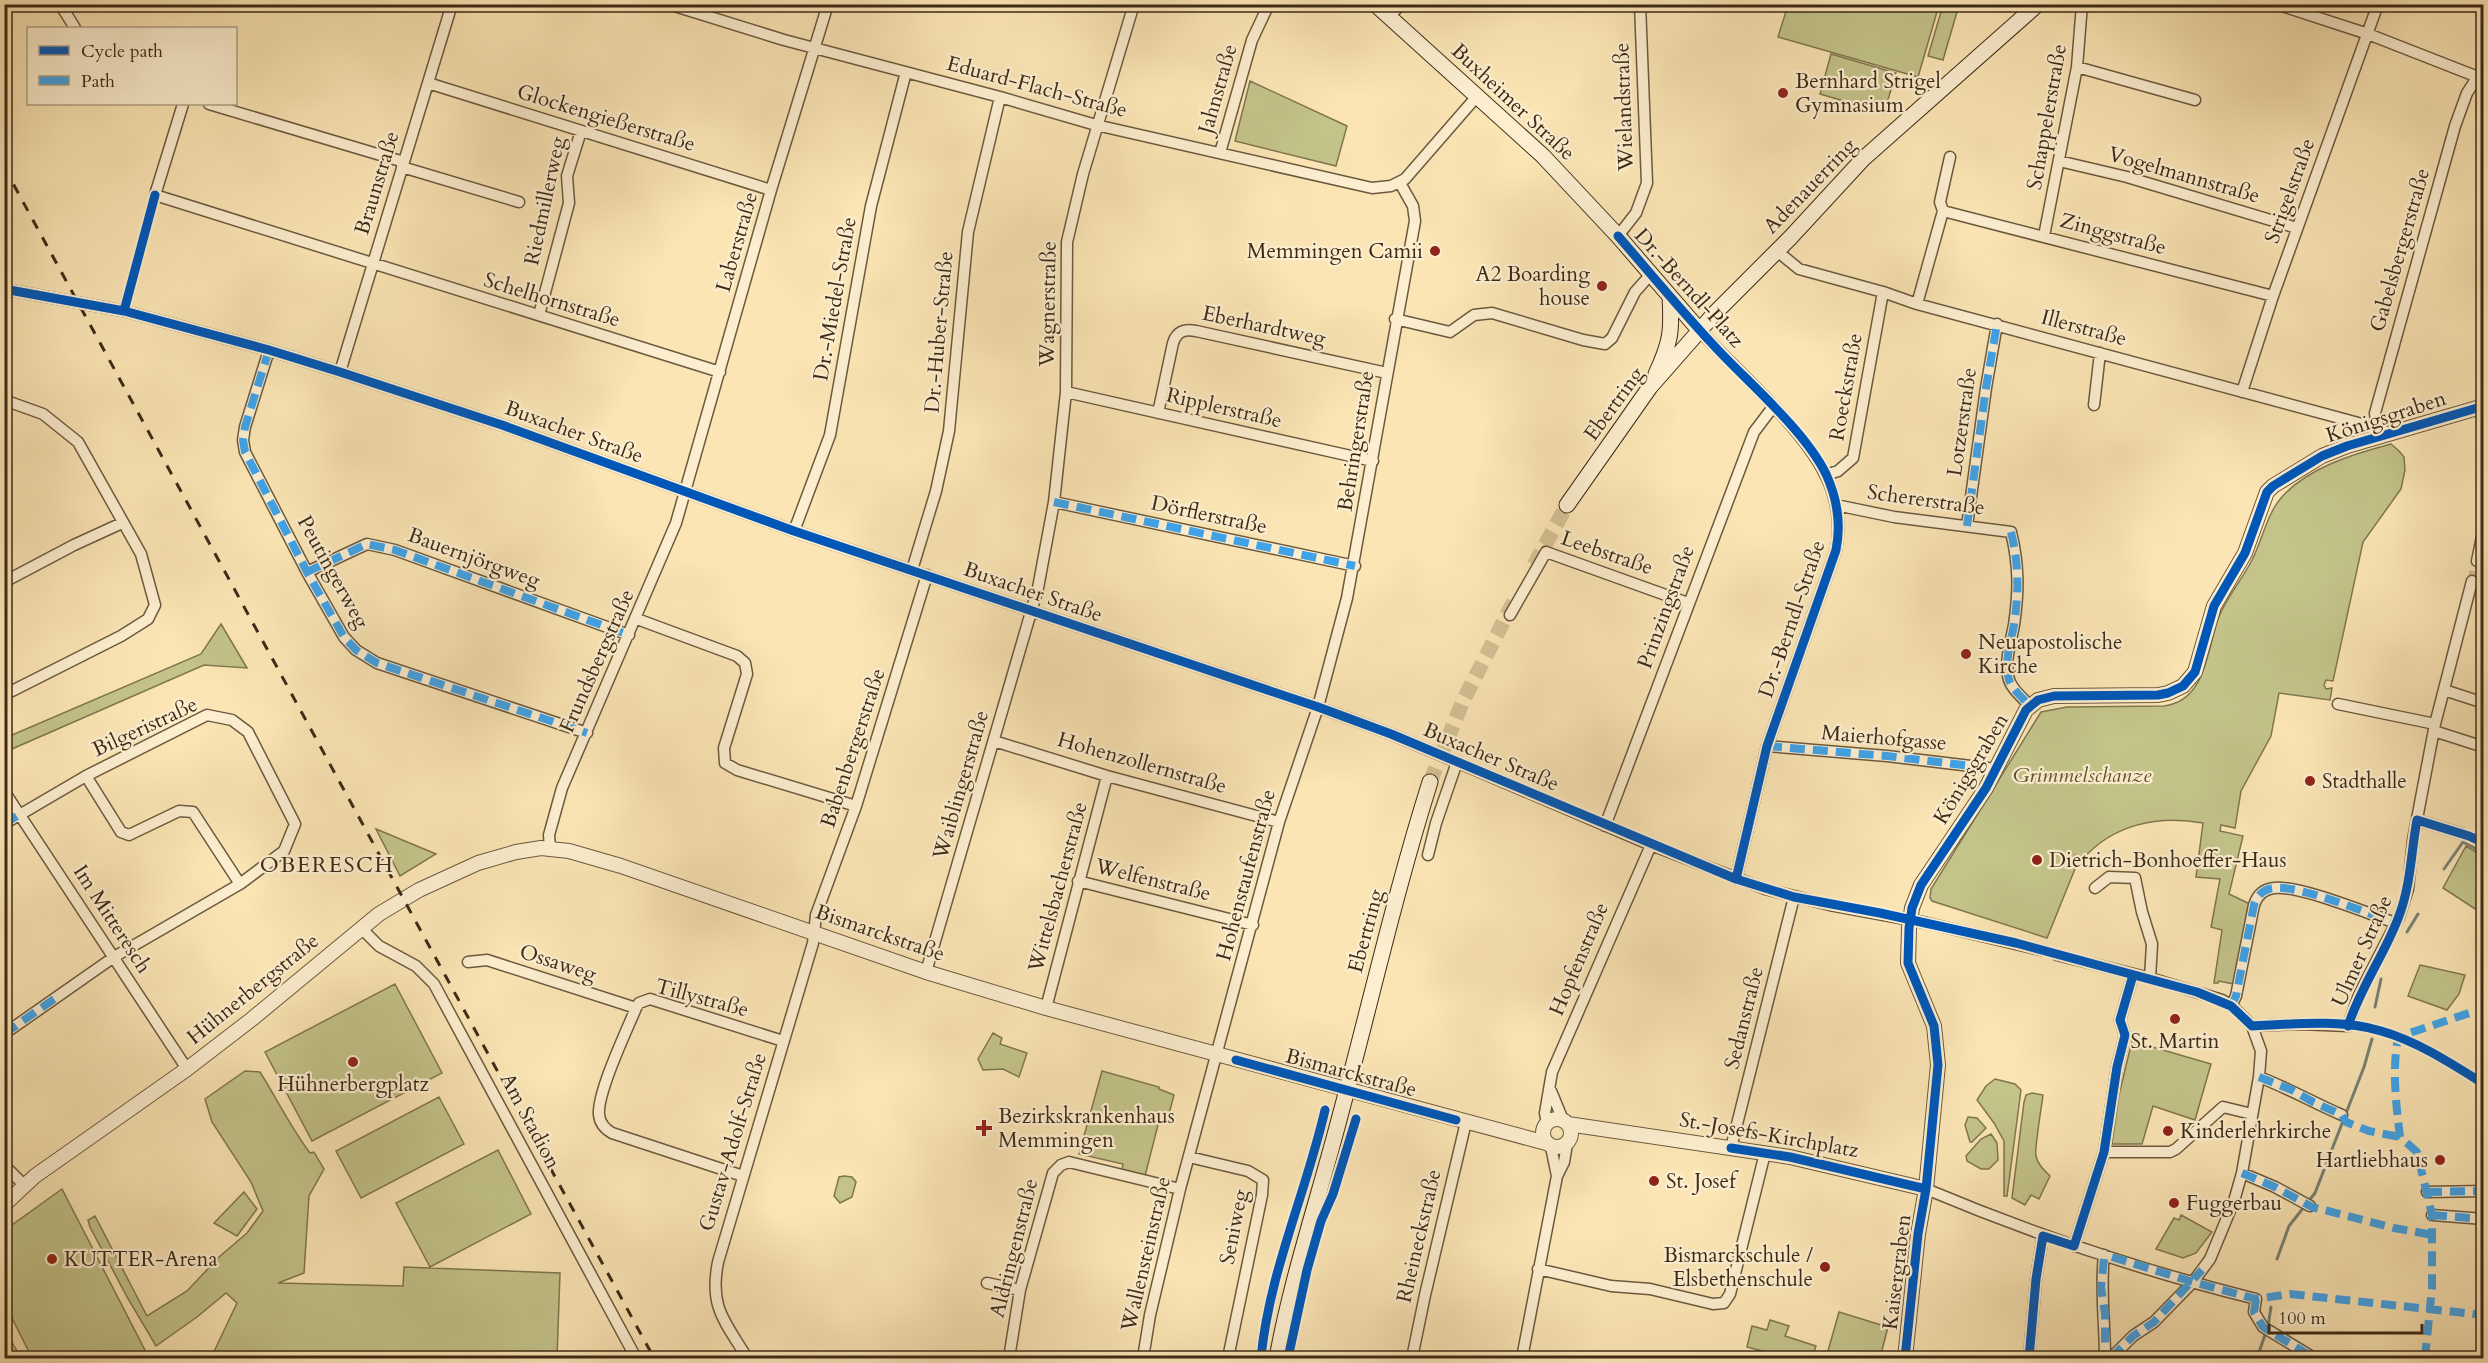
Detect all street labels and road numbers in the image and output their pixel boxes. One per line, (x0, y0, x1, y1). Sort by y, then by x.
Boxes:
street label: Buxheimer Straße (1445, 37, 1581, 167)
street label: Jahnstraße (1191, 41, 1245, 140)
street label: Wielandstraße (1607, 42, 1641, 173)
street label: Schappelerstraße (2020, 42, 2074, 192)
street label: Eduard-Flach-Straße (944, 49, 1130, 125)
street label: Glockengießerstraße (513, 77, 699, 159)
street label: Braunstraße (348, 128, 406, 238)
street label: Adenauerring (1757, 132, 1863, 240)
street label: Riedmillerweg (517, 134, 573, 268)
street label: Strigelstraße (2258, 134, 2322, 248)
street label: Vogelmannstraße (2105, 139, 2263, 211)
street label: Gabelsbergerstraße (2363, 165, 2437, 335)
street label: Laberstraße (709, 189, 765, 295)
street label: Zinggstraße (2057, 206, 2169, 262)
street label: Dr.-Miedel-Straße (806, 215, 864, 383)
street label: Dr.-Berndl-Platz (1628, 222, 1751, 354)
street label: Wagnerstraße (1032, 241, 1064, 368)
street label: Dr.-Huber-Straße (917, 250, 961, 414)
street label: Schelhornstraße (480, 265, 624, 335)
street label: Eberhardtweg (1200, 299, 1329, 353)
street label: Illerstraße (2038, 303, 2130, 353)
street label: Roeckstraße (1822, 331, 1870, 443)
street label: Ebertring (1577, 361, 1651, 447)
street label: Lotzerstraße (1940, 366, 1984, 478)
street label: Behringerstraße (1331, 368, 1381, 514)
street label: Ripplerstraße (1163, 381, 1285, 435)
street label: Königsgraben (2322, 384, 2450, 450)
street label: Buxacher Straße (501, 394, 647, 470)
street label: Schererstraße (1865, 477, 1987, 523)
street label: Dörflerstraße (1148, 489, 1270, 541)
street label: Peutingerweg (290, 510, 376, 634)
street label: Bauernjörgweg (404, 521, 544, 595)
street label: Leebstraße (1557, 524, 1657, 582)
street label: Dr.-Berndl-Straße (1751, 536, 1833, 702)
street label: Prinzingstraße (1630, 541, 1702, 673)
street label: Buxacher Straße (960, 555, 1106, 629)
street label: Frundsbergstraße (552, 585, 642, 737)
street label: Babenbergerstraße (814, 665, 892, 831)
street label: Bilgeristraße (88, 690, 202, 764)
street label: Waiblingerstraße (926, 707, 996, 864)
street label: Königsgraben (1926, 708, 2016, 830)
street label: Buxacher Straße (1419, 715, 1563, 799)
street label: Maierhofgasse (1820, 718, 1948, 758)
street label: Hohenzollernstraße (1054, 725, 1230, 801)
street label: Hohenstaufenstraße (1209, 786, 1283, 964)
street label: Wittelsbacherstraße (1021, 799, 1095, 976)
street label: Welfenstraße (1091, 851, 1214, 908)
street label: Im Mitteresch (66, 859, 158, 979)
street label: Ebertring (1341, 886, 1391, 976)
street label: Ulmer Straße (2325, 891, 2399, 1011)
street label: Bismarckstraße (811, 897, 949, 969)
street label: Hopfenstraße (1542, 898, 1616, 1020)
street label: Hühnerbergstraße (181, 927, 325, 1051)
street label: Ossaweg (516, 937, 600, 989)
street label: Sedanstraße (1717, 964, 1771, 1072)
street label: Tillystraße (652, 972, 752, 1024)
street label: Bismarckstraße (1282, 1042, 1420, 1104)
street label: Gustav-Adolf-Straße (692, 1049, 774, 1235)
street label: Am Stadion (493, 1068, 567, 1174)
street label: St.-Josefs-Kirchplatz (1677, 1105, 1862, 1165)
street label: Rheineckstraße (1390, 1166, 1448, 1306)
street label: Wallensteinstraße (1114, 1174, 1178, 1335)
street label: Aldringenstraße (983, 1175, 1045, 1321)
street label: Seniweg (1213, 1187, 1256, 1267)
street label: Kaisergraben (1876, 1213, 1918, 1331)

